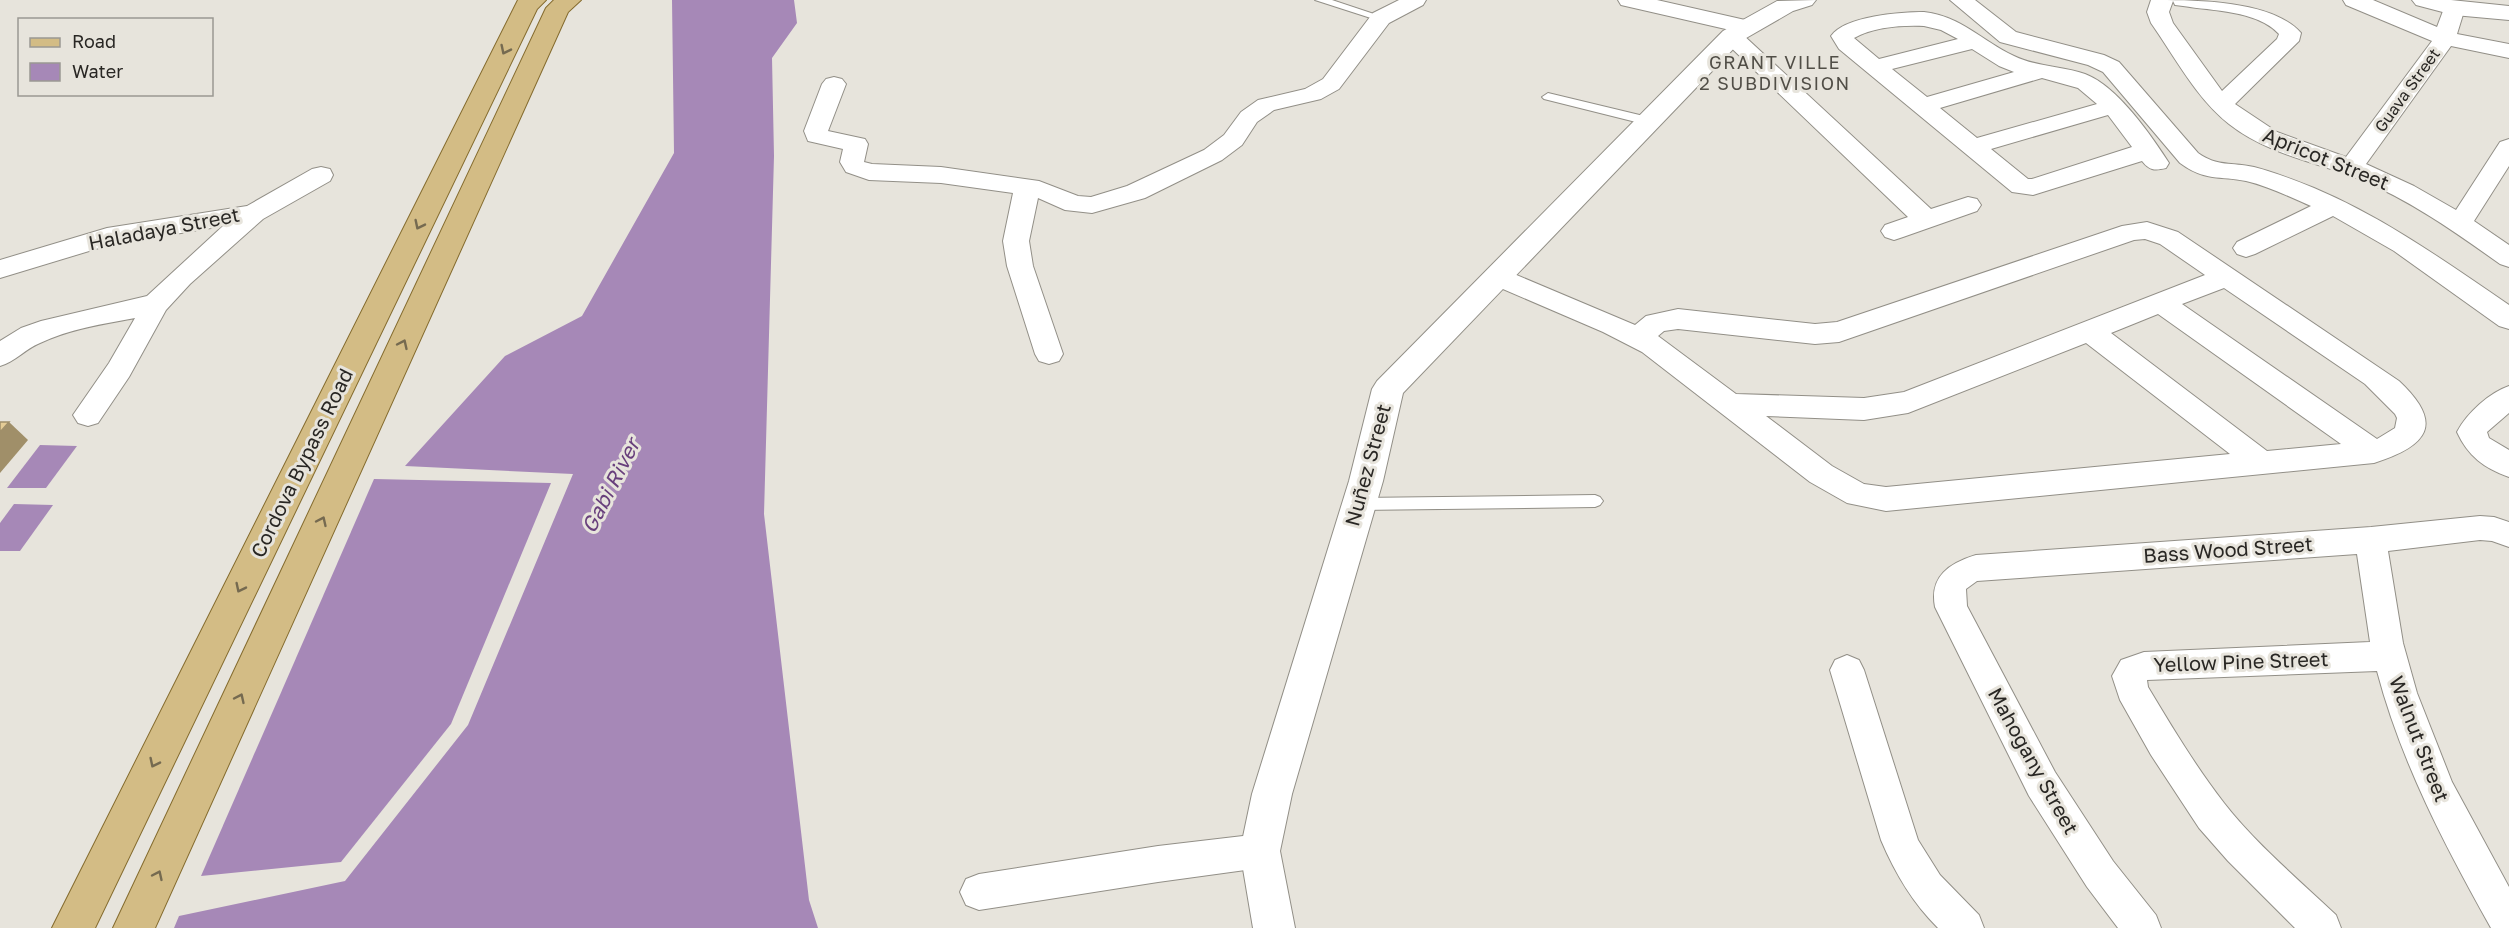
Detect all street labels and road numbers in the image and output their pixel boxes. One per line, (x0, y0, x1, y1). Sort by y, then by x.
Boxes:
street label: Guava Street (2370, 44, 2444, 136)
street label: Apricot Street (2260, 122, 2393, 194)
street label: Haladaya Street (86, 202, 241, 254)
street label: Cordova Bypass Road (245, 364, 357, 561)
street label: Nuñez Street (1339, 401, 1395, 529)
street label: Bass Wood Street (2142, 531, 2313, 567)
street label: Yellow Pine Street (2153, 646, 2329, 676)
street label: Walnut Street (2385, 672, 2455, 805)
street label: Mahogany Street (1984, 683, 2084, 838)

